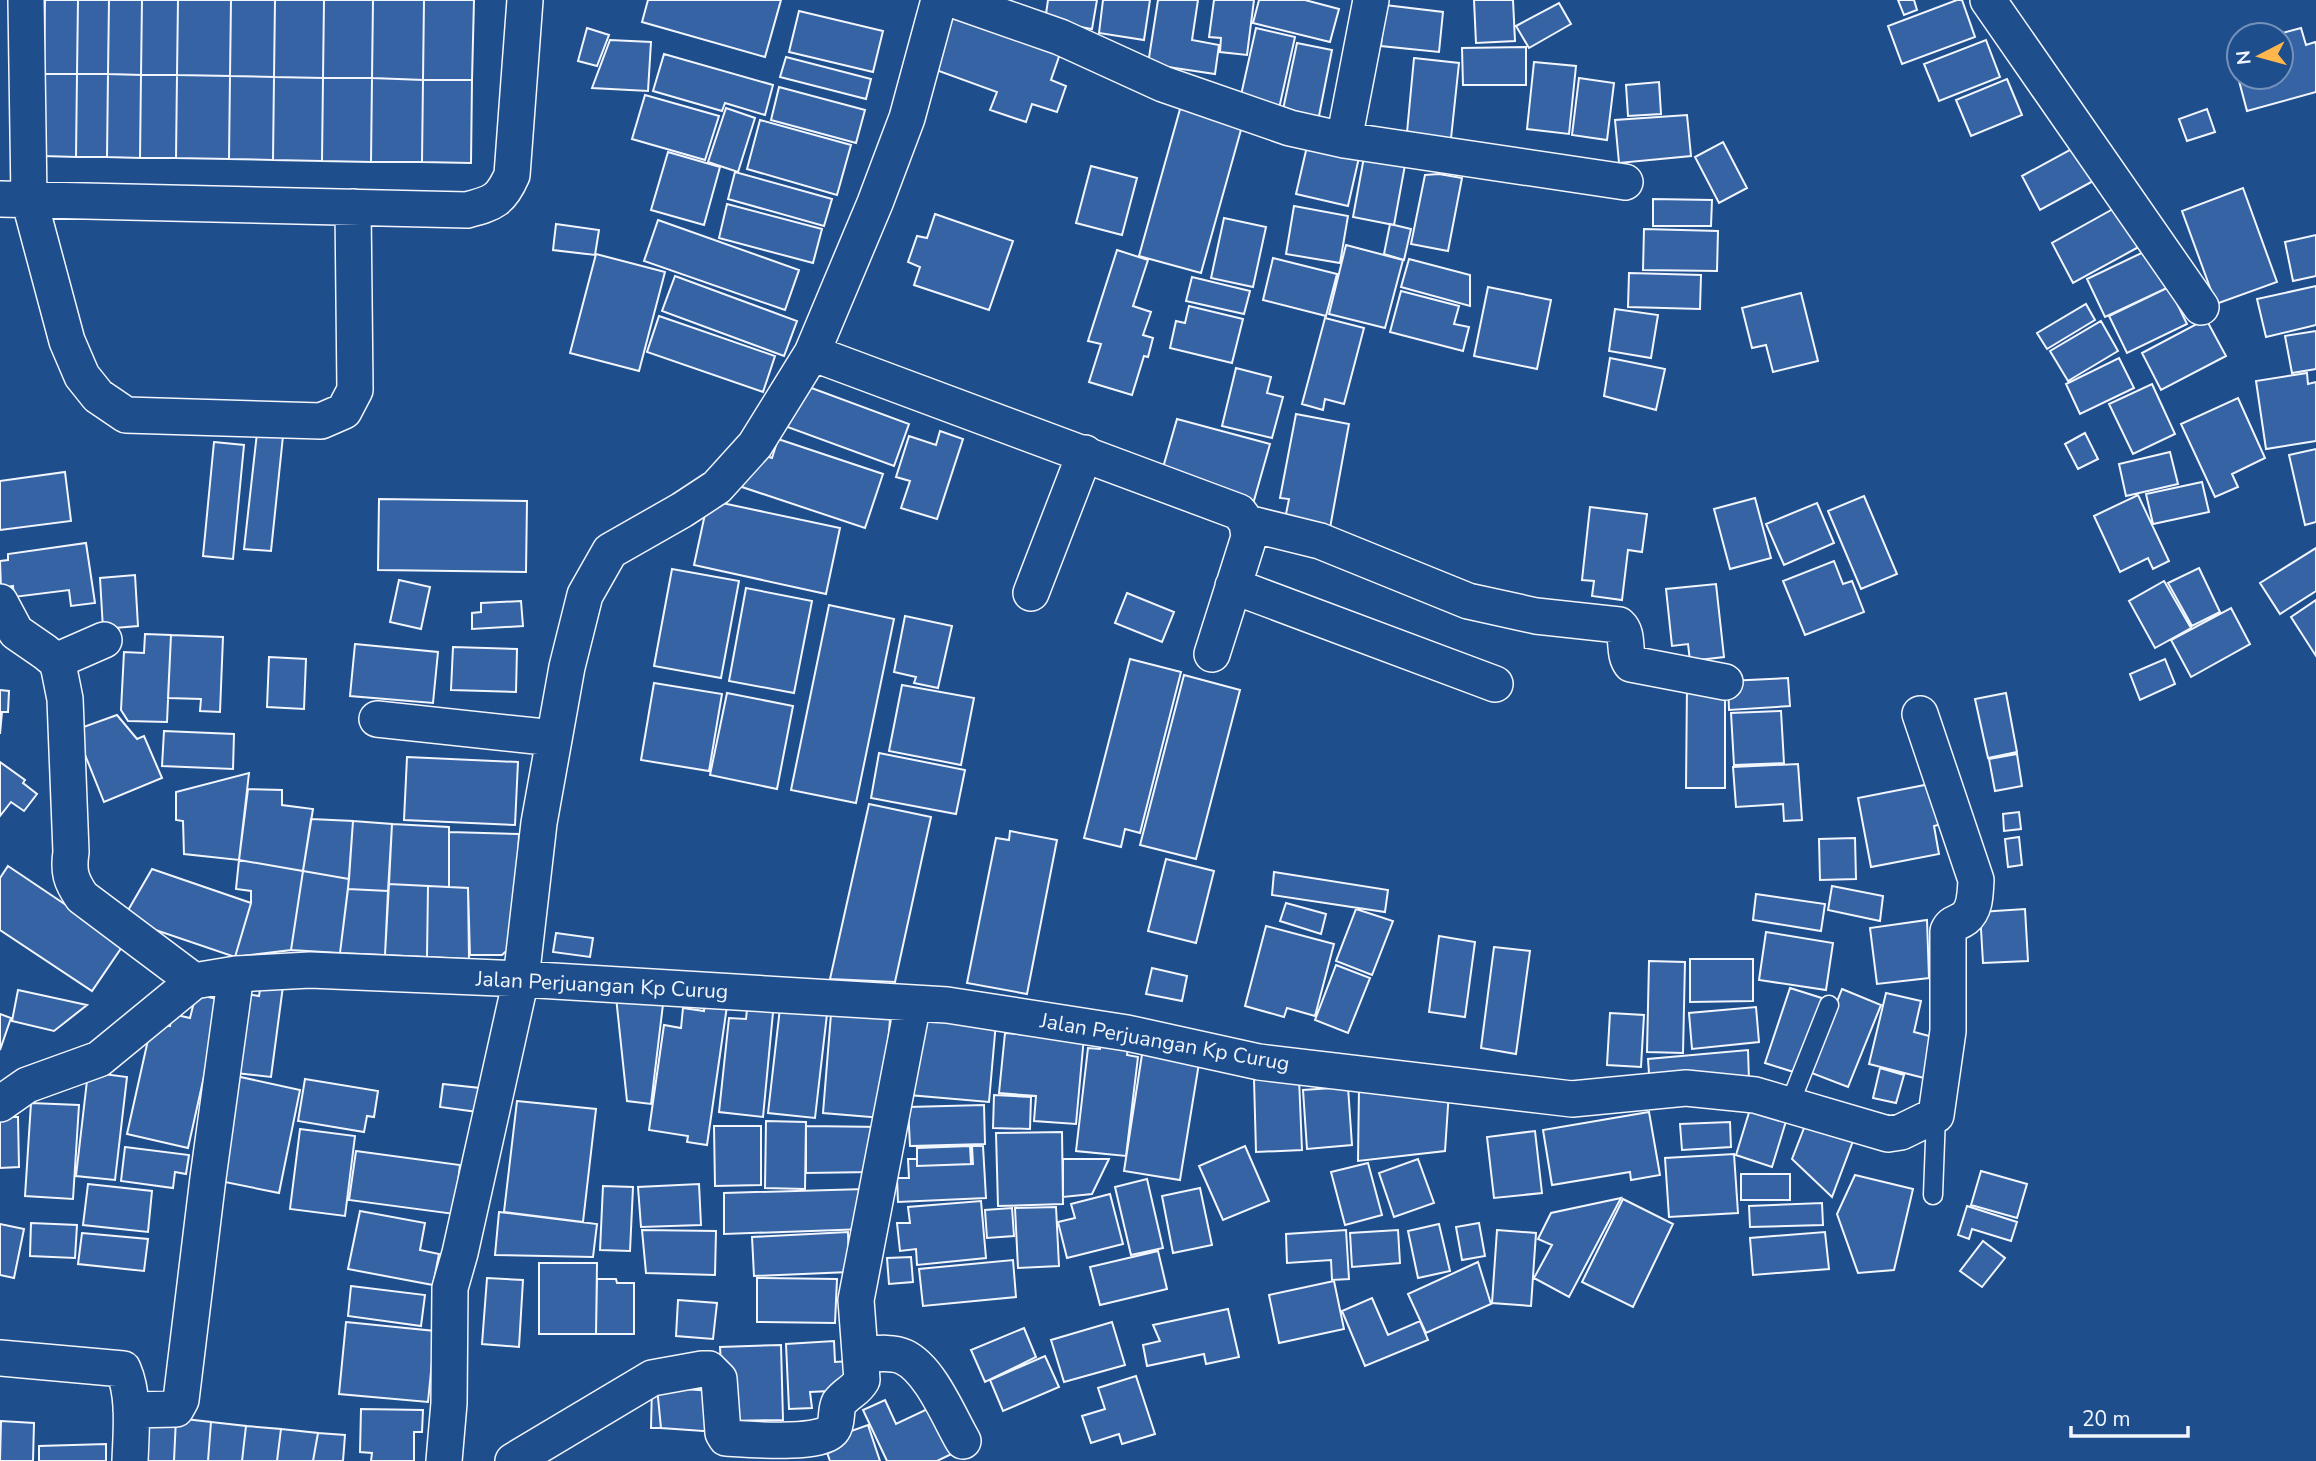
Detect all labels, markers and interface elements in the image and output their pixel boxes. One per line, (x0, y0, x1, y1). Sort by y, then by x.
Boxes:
north arrow (2225, 21, 2295, 91)
text: N (2230, 49, 2258, 66)
street label: Jalan Perjuangan Kp Curug (474, 964, 729, 1006)
street label: Jalan Perjuangan Kp Curug (1037, 1006, 1292, 1078)
scale bar (2071, 1394, 2188, 1438)
text: 20 m (2082, 1405, 2131, 1433)

